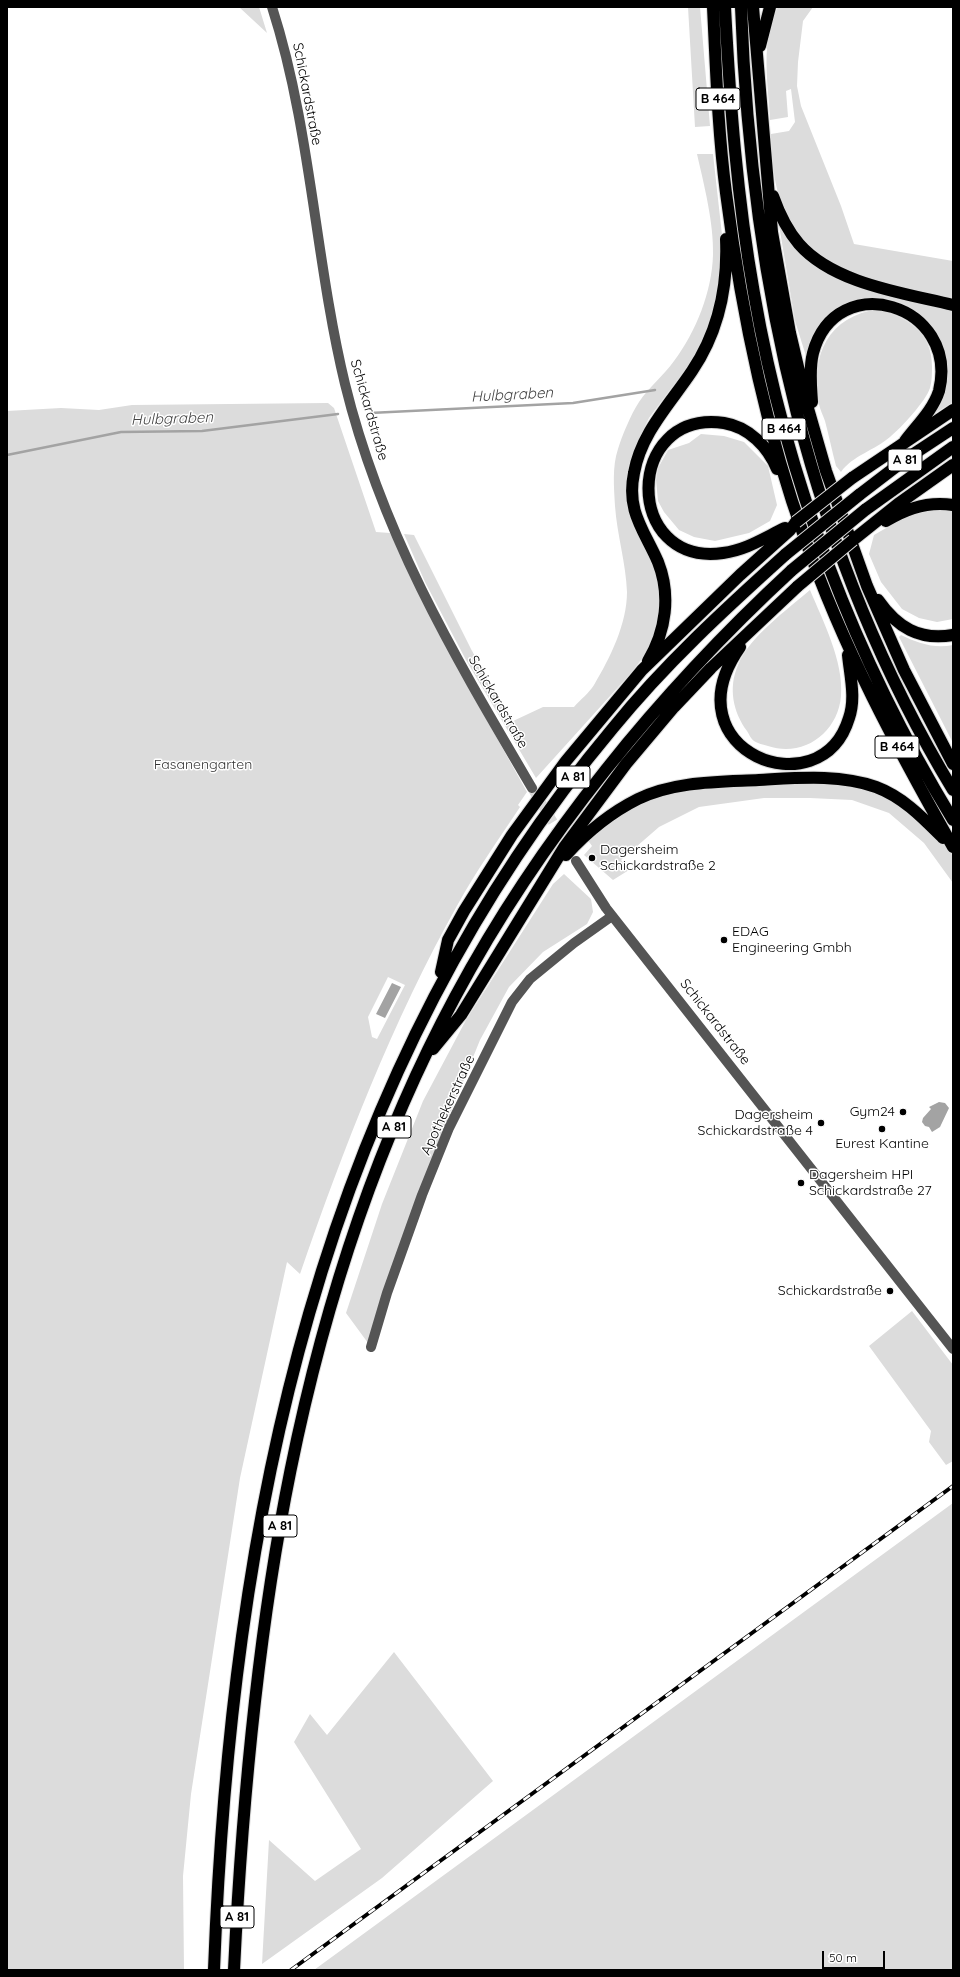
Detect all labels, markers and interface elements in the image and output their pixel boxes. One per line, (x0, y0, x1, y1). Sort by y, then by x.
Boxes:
street label: Schickardstraße (289, 41, 325, 147)
road number: B 464 (696, 88, 740, 110)
street label: Schickardstraße (347, 358, 391, 462)
water label: Hulbgraben (471, 384, 553, 406)
water label: Hulbgraben (131, 409, 213, 429)
road number: B 464 (762, 418, 806, 440)
road number: A 81 (888, 449, 922, 471)
street label: Schickardstraße (465, 653, 531, 751)
road number: B 464 (875, 736, 919, 758)
park label: Fasanengarten (154, 757, 252, 773)
road number: A 81 (556, 766, 590, 788)
place label: Dagersheim Schickardstraße 2 (600, 842, 716, 874)
marker: Dagersheim Schickardstraße 2 (587, 853, 597, 863)
place label: EDAG Engineering Gmbh (732, 924, 852, 956)
marker: EDAG Engineering Gmbh (719, 935, 729, 945)
street label: Schickardstraße (676, 976, 754, 1068)
street label: Apothekerstraße (417, 1052, 479, 1158)
place label: Gym24 (850, 1104, 895, 1120)
place label: Dagersheim Schickardstraße 4 (698, 1107, 813, 1140)
marker: Gym24 (898, 1107, 908, 1117)
road number: A 81 (377, 1116, 411, 1138)
marker: Dagersheim Schickardstraße 4 (816, 1118, 826, 1128)
marker: Eurest Kantine (877, 1124, 887, 1134)
place label: Eurest Kantine (835, 1136, 929, 1152)
place label: Dagersheim HPI Schickardstraße 27 (809, 1167, 932, 1200)
marker: Dagersheim HPI Schickardstraße 27 (796, 1178, 806, 1188)
place label: Schickardstraße (778, 1283, 882, 1299)
marker: Schickardstraße (885, 1286, 895, 1296)
road number: A 81 (263, 1515, 297, 1537)
road number: A 81 (220, 1906, 254, 1928)
scale bar (824, 1943, 887, 1969)
text: 50 m (829, 1950, 857, 1965)

